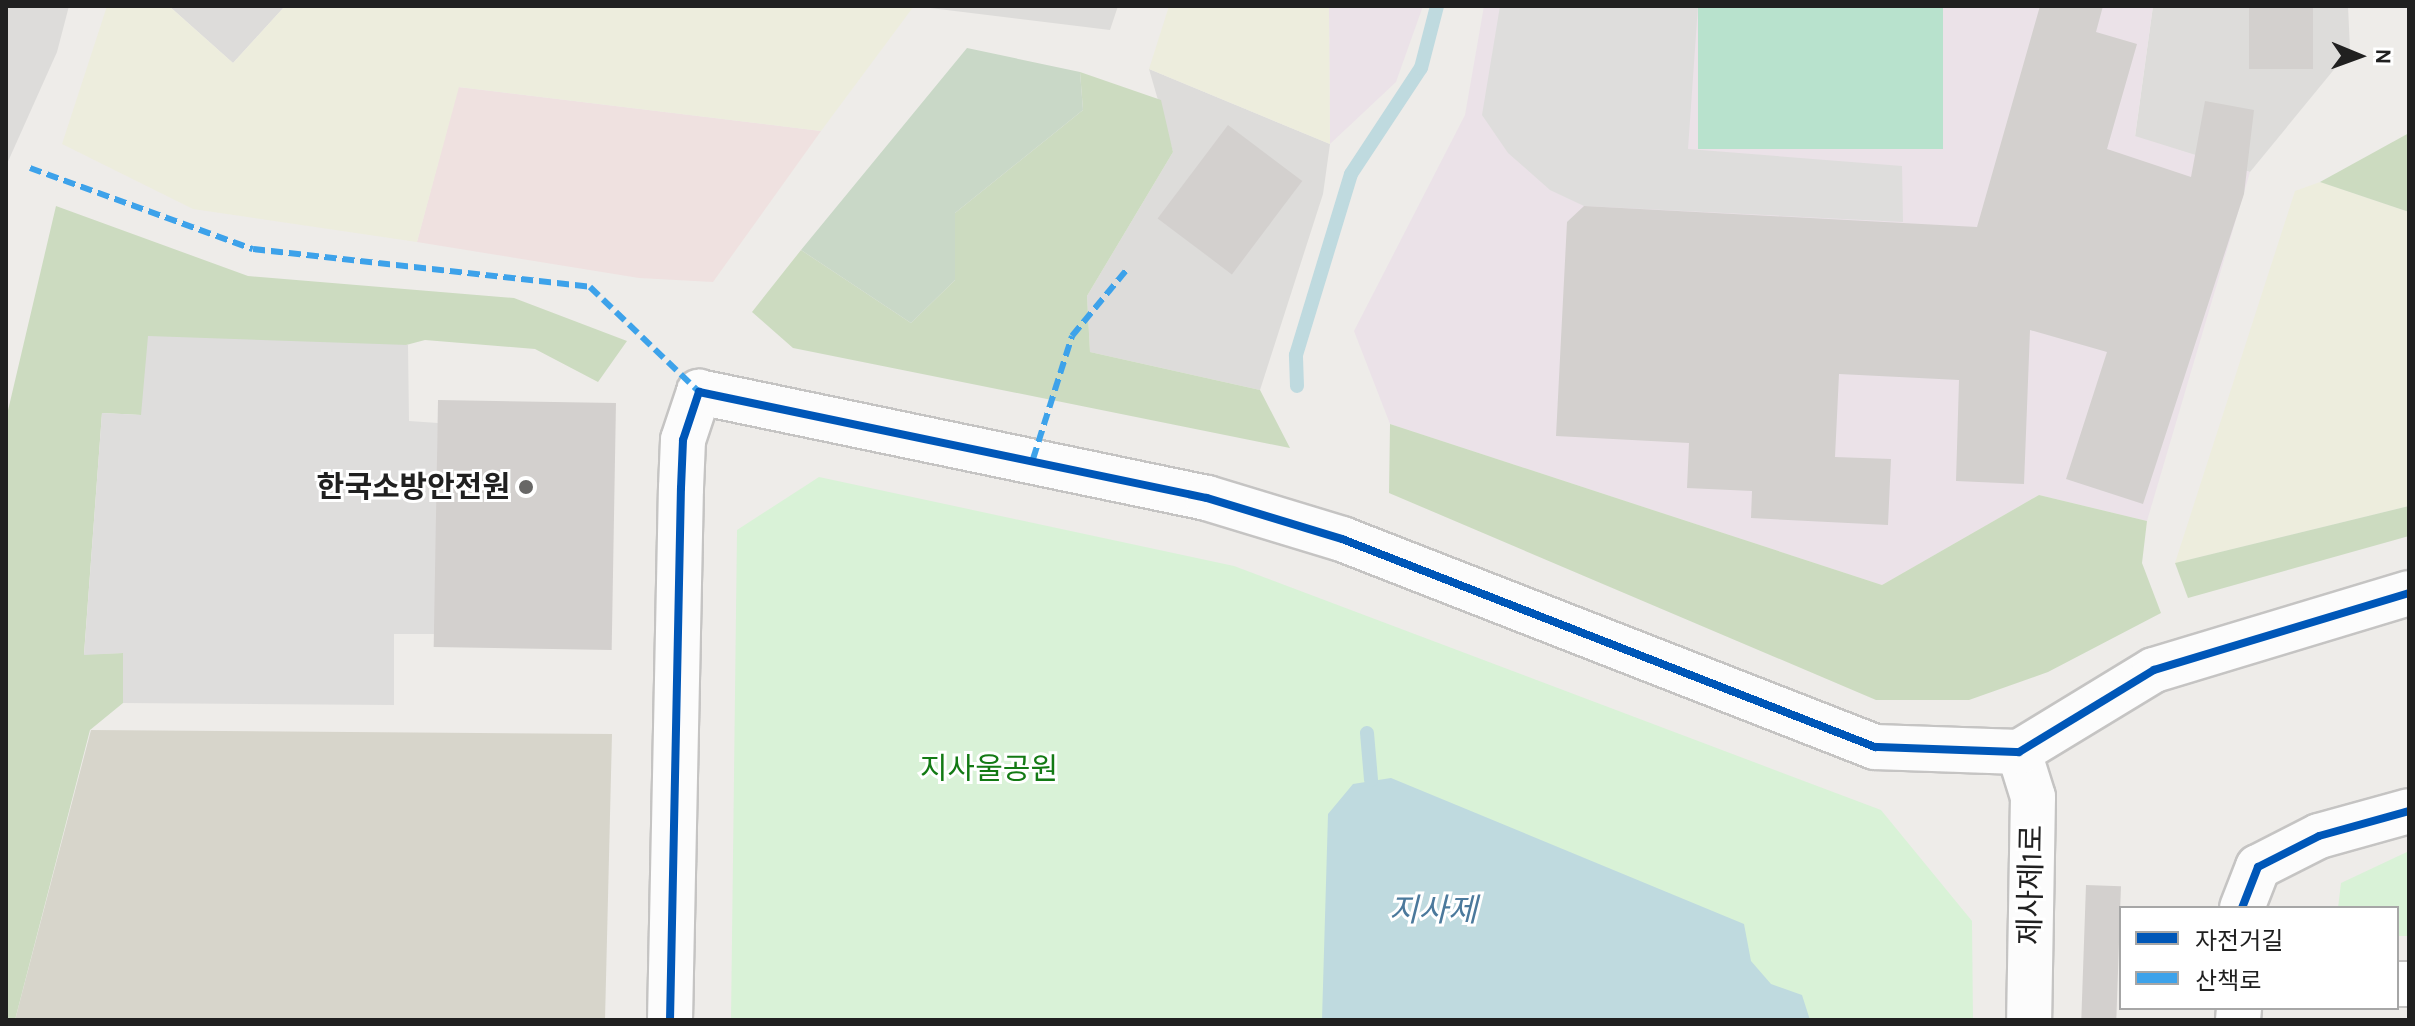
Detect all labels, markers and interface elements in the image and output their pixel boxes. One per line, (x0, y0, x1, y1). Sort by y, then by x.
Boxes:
north arrow (2319, 16, 2399, 96)
text: N (2370, 48, 2396, 65)
place label: 한국소방안전원 (317, 469, 510, 505)
marker: 한국소방안전원 (517, 478, 535, 496)
park label: 지사울공원 (920, 751, 1058, 787)
street label: 제사제1로 (2012, 825, 2050, 945)
water label: 지사제 (1389, 892, 1477, 930)
legend (2119, 906, 2399, 1010)
text: 자전거길 (2195, 927, 2283, 955)
text: 산책로 (2195, 967, 2261, 995)

